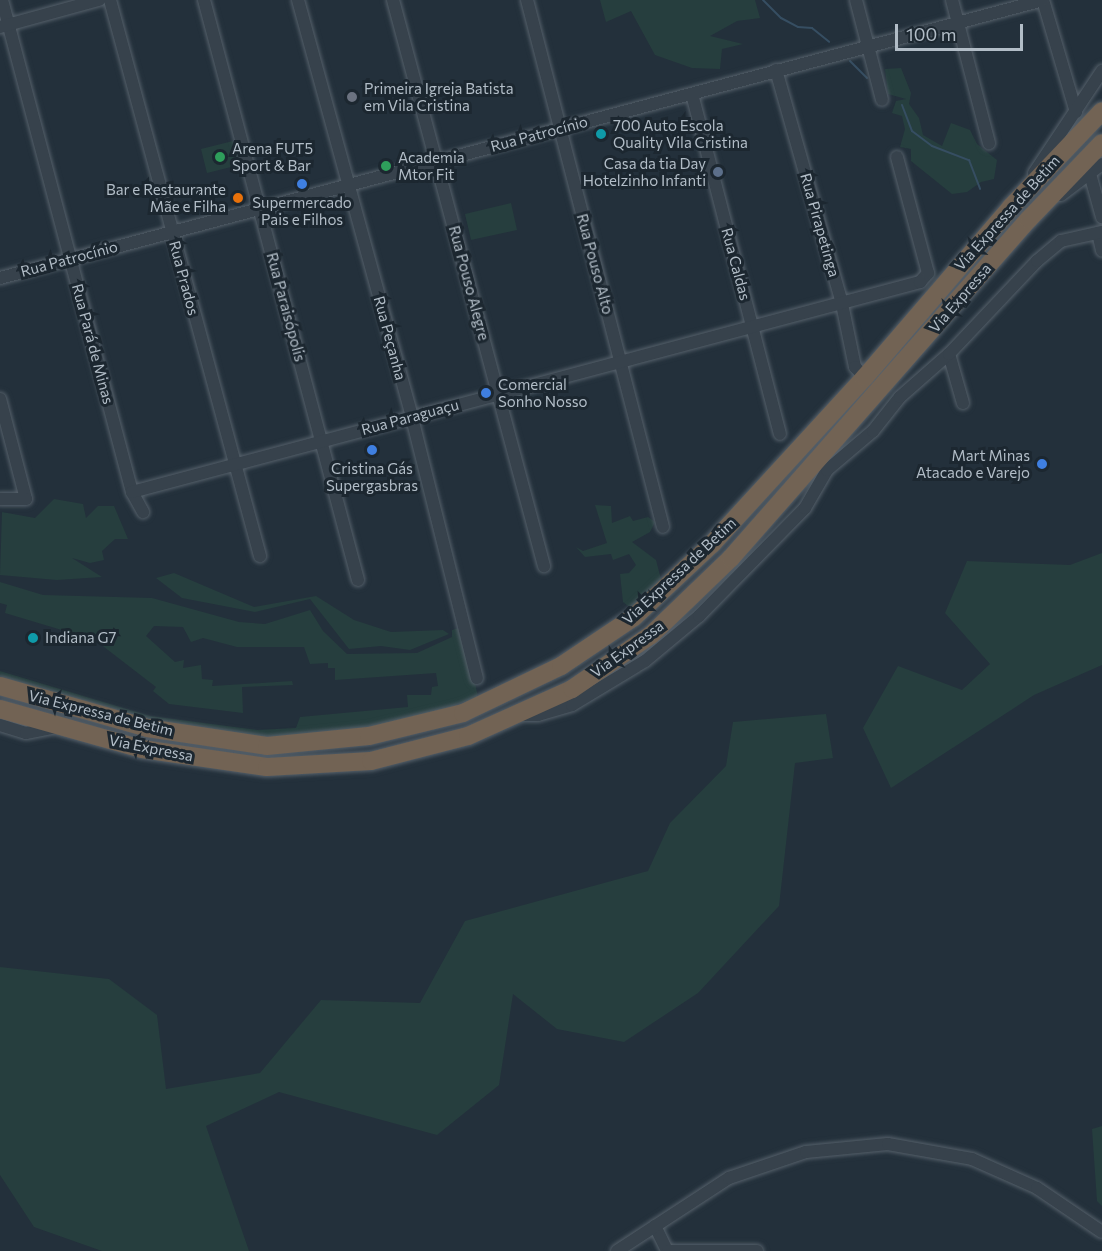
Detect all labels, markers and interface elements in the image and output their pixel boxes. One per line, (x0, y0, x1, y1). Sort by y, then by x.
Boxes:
scale bar (898, 12, 1026, 50)
text: 100 m (906, 23, 956, 45)
place label: Primeira Igreja Batista em Vila Cristina (364, 79, 513, 114)
marker: Primeira Igreja Batista em Vila Cristina (345, 90, 359, 104)
street label: Rua Patrocínio (488, 112, 590, 156)
place label: 700 Auto Escola Quality Vila Cristina (613, 116, 748, 151)
marker: 700 Auto Escola Quality Vila Cristina (594, 127, 608, 141)
place label: Arena FUT5 Sport & Bar (232, 139, 313, 174)
place label: Academia Mtor Fit (398, 148, 465, 183)
marker: Arena FUT5 Sport & Bar (213, 150, 227, 164)
street label: Via Expressa de Betim (951, 152, 1063, 274)
place label: Casa da tia Day Hotelzinho Infanti (583, 154, 706, 189)
marker: Academia Mtor Fit (379, 159, 393, 173)
marker: Casa da tia Day Hotelzinho Infanti (711, 165, 725, 179)
street label: Rua Pirapetinga (797, 171, 843, 279)
marker: Supermercado Pais e Filhos (295, 177, 309, 191)
place label: Bar e Restaurante Mãe e Filha (106, 180, 226, 215)
marker: Bar e Restaurante Mãe e Filha (231, 191, 245, 205)
place label: Supermercado Pais e Filhos (252, 193, 352, 228)
street label: Rua Pouso Alto (573, 212, 617, 316)
street label: Rua Pouso Alegre (445, 224, 493, 342)
street label: Rua Caldas (718, 226, 754, 302)
street label: Rua Patrocínio (18, 237, 120, 281)
street label: Rua Prados (165, 239, 203, 317)
street label: Rua Paraisópolis (263, 251, 309, 363)
street label: Via Expressa (925, 260, 995, 336)
street label: Rua Pará de Minas (68, 282, 118, 406)
street label: Rua Peçanha (370, 294, 410, 382)
place label: Comercial Sonho Nosso (498, 375, 587, 410)
marker: Comercial Sonho Nosso (479, 386, 493, 400)
street label: Rua Paraguaçu (359, 395, 461, 439)
marker: Cristina Gás Supergasbras (365, 443, 379, 457)
place label: Mart Minas Atacado e Varejo (916, 446, 1030, 481)
marker: Mart Minas Atacado e Varejo (1035, 457, 1049, 471)
place label: Cristina Gás Supergasbras (326, 459, 418, 494)
street label: Via Expressa de Betim (619, 514, 739, 628)
street label: Via Expressa (587, 617, 667, 681)
place label: Indiana G7 (45, 629, 116, 647)
marker: Indiana G7 (26, 631, 40, 645)
street label: Via Expressa de Betim (27, 686, 175, 740)
street label: Via Expressa (107, 731, 195, 765)

